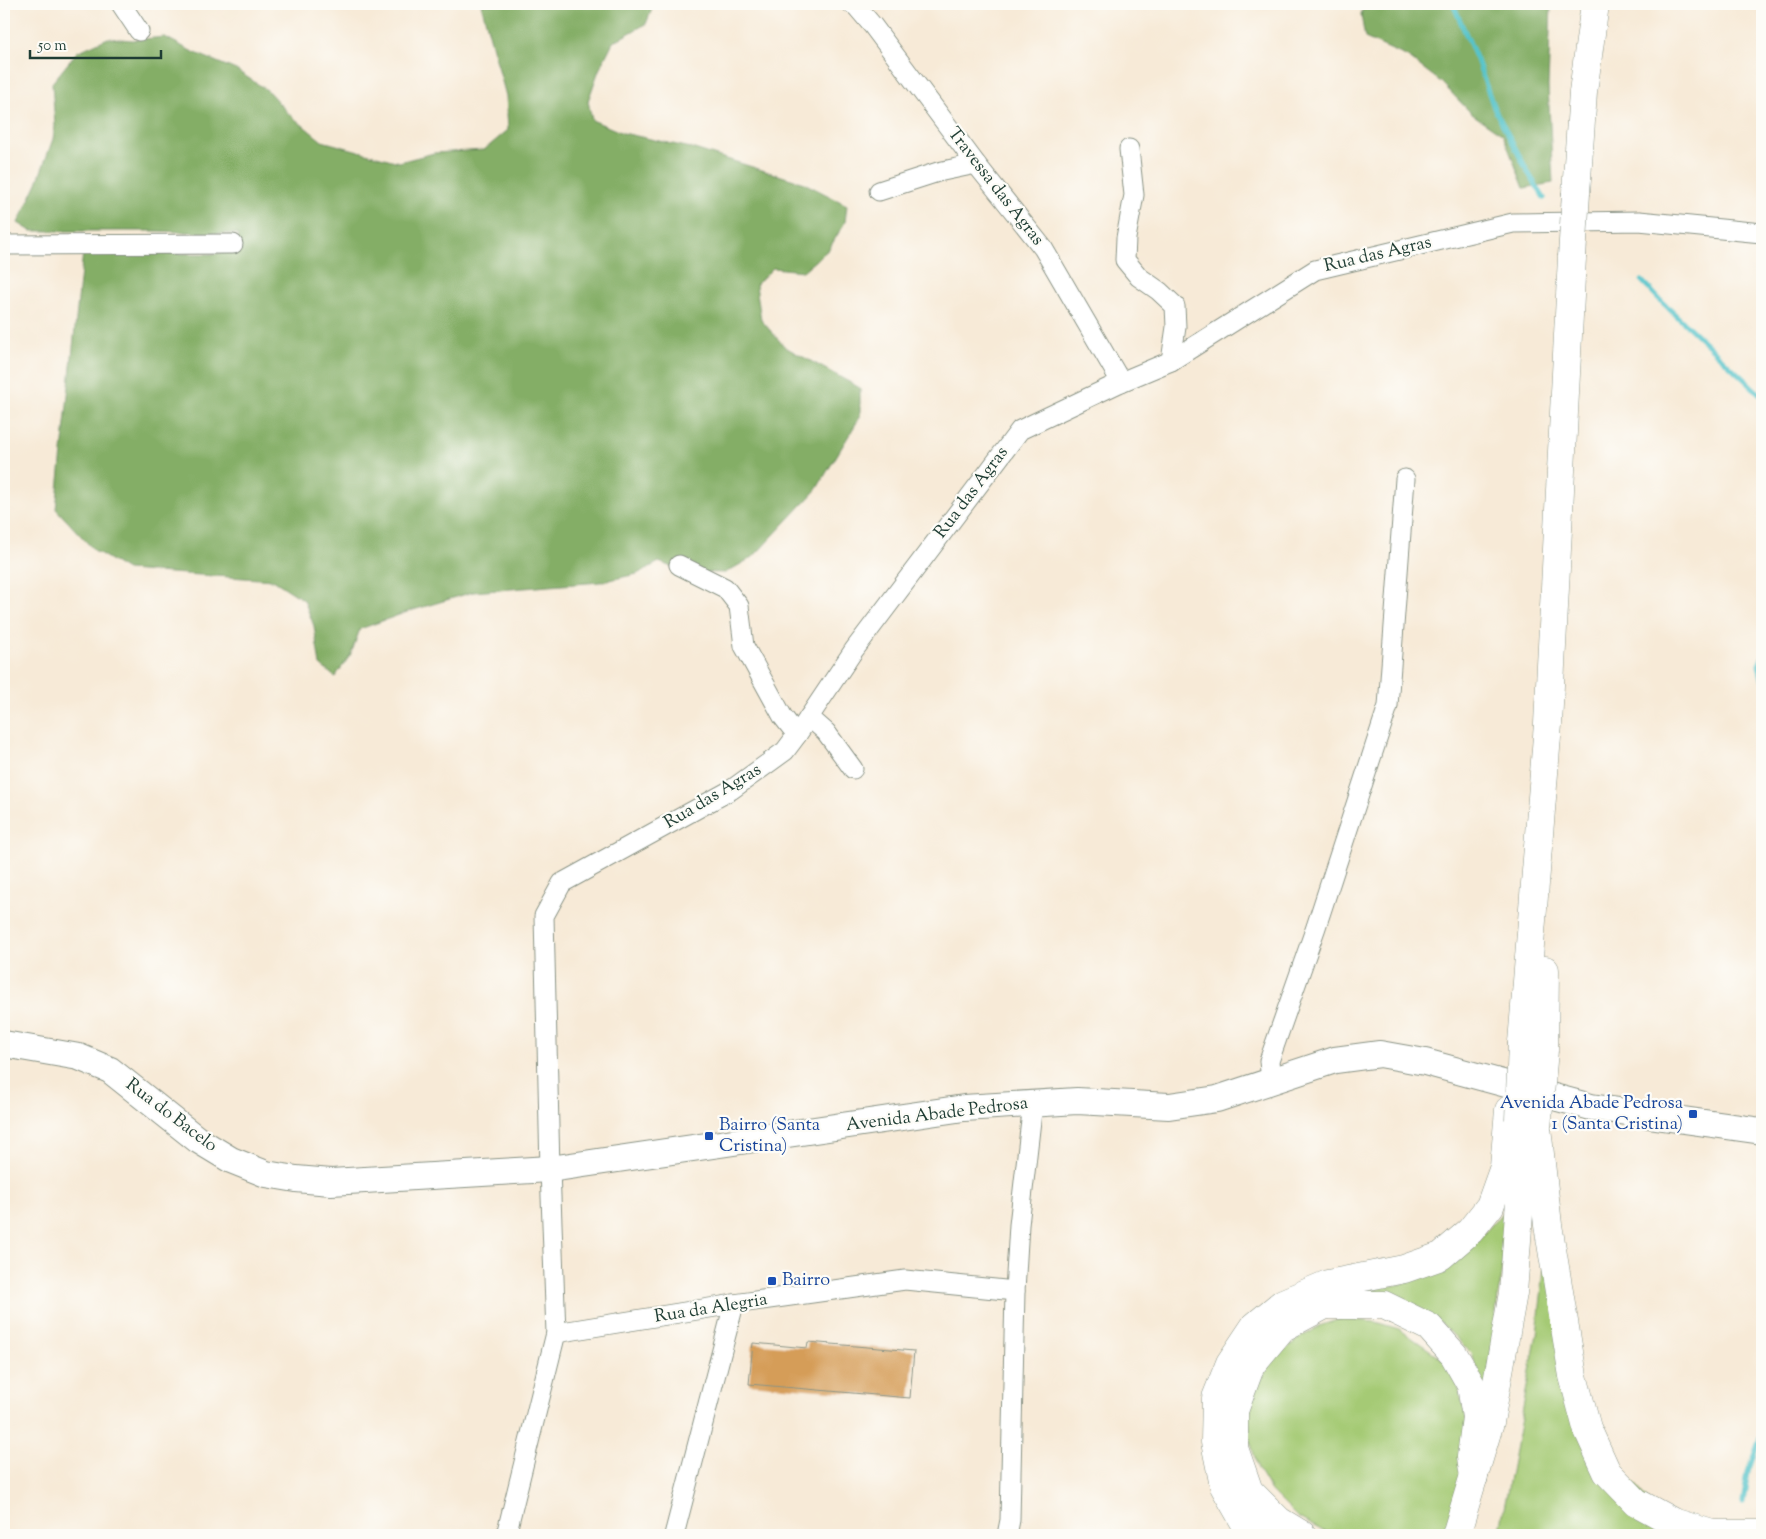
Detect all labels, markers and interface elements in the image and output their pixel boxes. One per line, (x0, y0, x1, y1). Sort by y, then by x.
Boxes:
scale bar (30, 28, 161, 60)
text: 50 m (37, 36, 67, 57)
street label: Travessa das Agras (940, 122, 1050, 252)
street label: Rua das Agras (1322, 230, 1434, 280)
street label: Rua das Agras (929, 441, 1015, 545)
street label: Rua das Agras (659, 758, 767, 836)
street label: Rua do Bacelo (120, 1073, 222, 1159)
street label: Avenida Abade Pedrosa (845, 1091, 1029, 1139)
place label: Avenida Abade Pedrosa 1 (Santa Cristina) (1500, 1091, 1683, 1138)
marker: Avenida Abade Pedrosa 1 (Santa Cristina) (1687, 1108, 1699, 1120)
place label: Bairro (Santa Cristina) (719, 1113, 820, 1160)
marker: Bairro (Santa Cristina) (703, 1130, 715, 1142)
place label: Bairro (782, 1268, 830, 1294)
marker: Bairro (766, 1275, 778, 1287)
street label: Rua da Alegria (653, 1287, 769, 1331)

